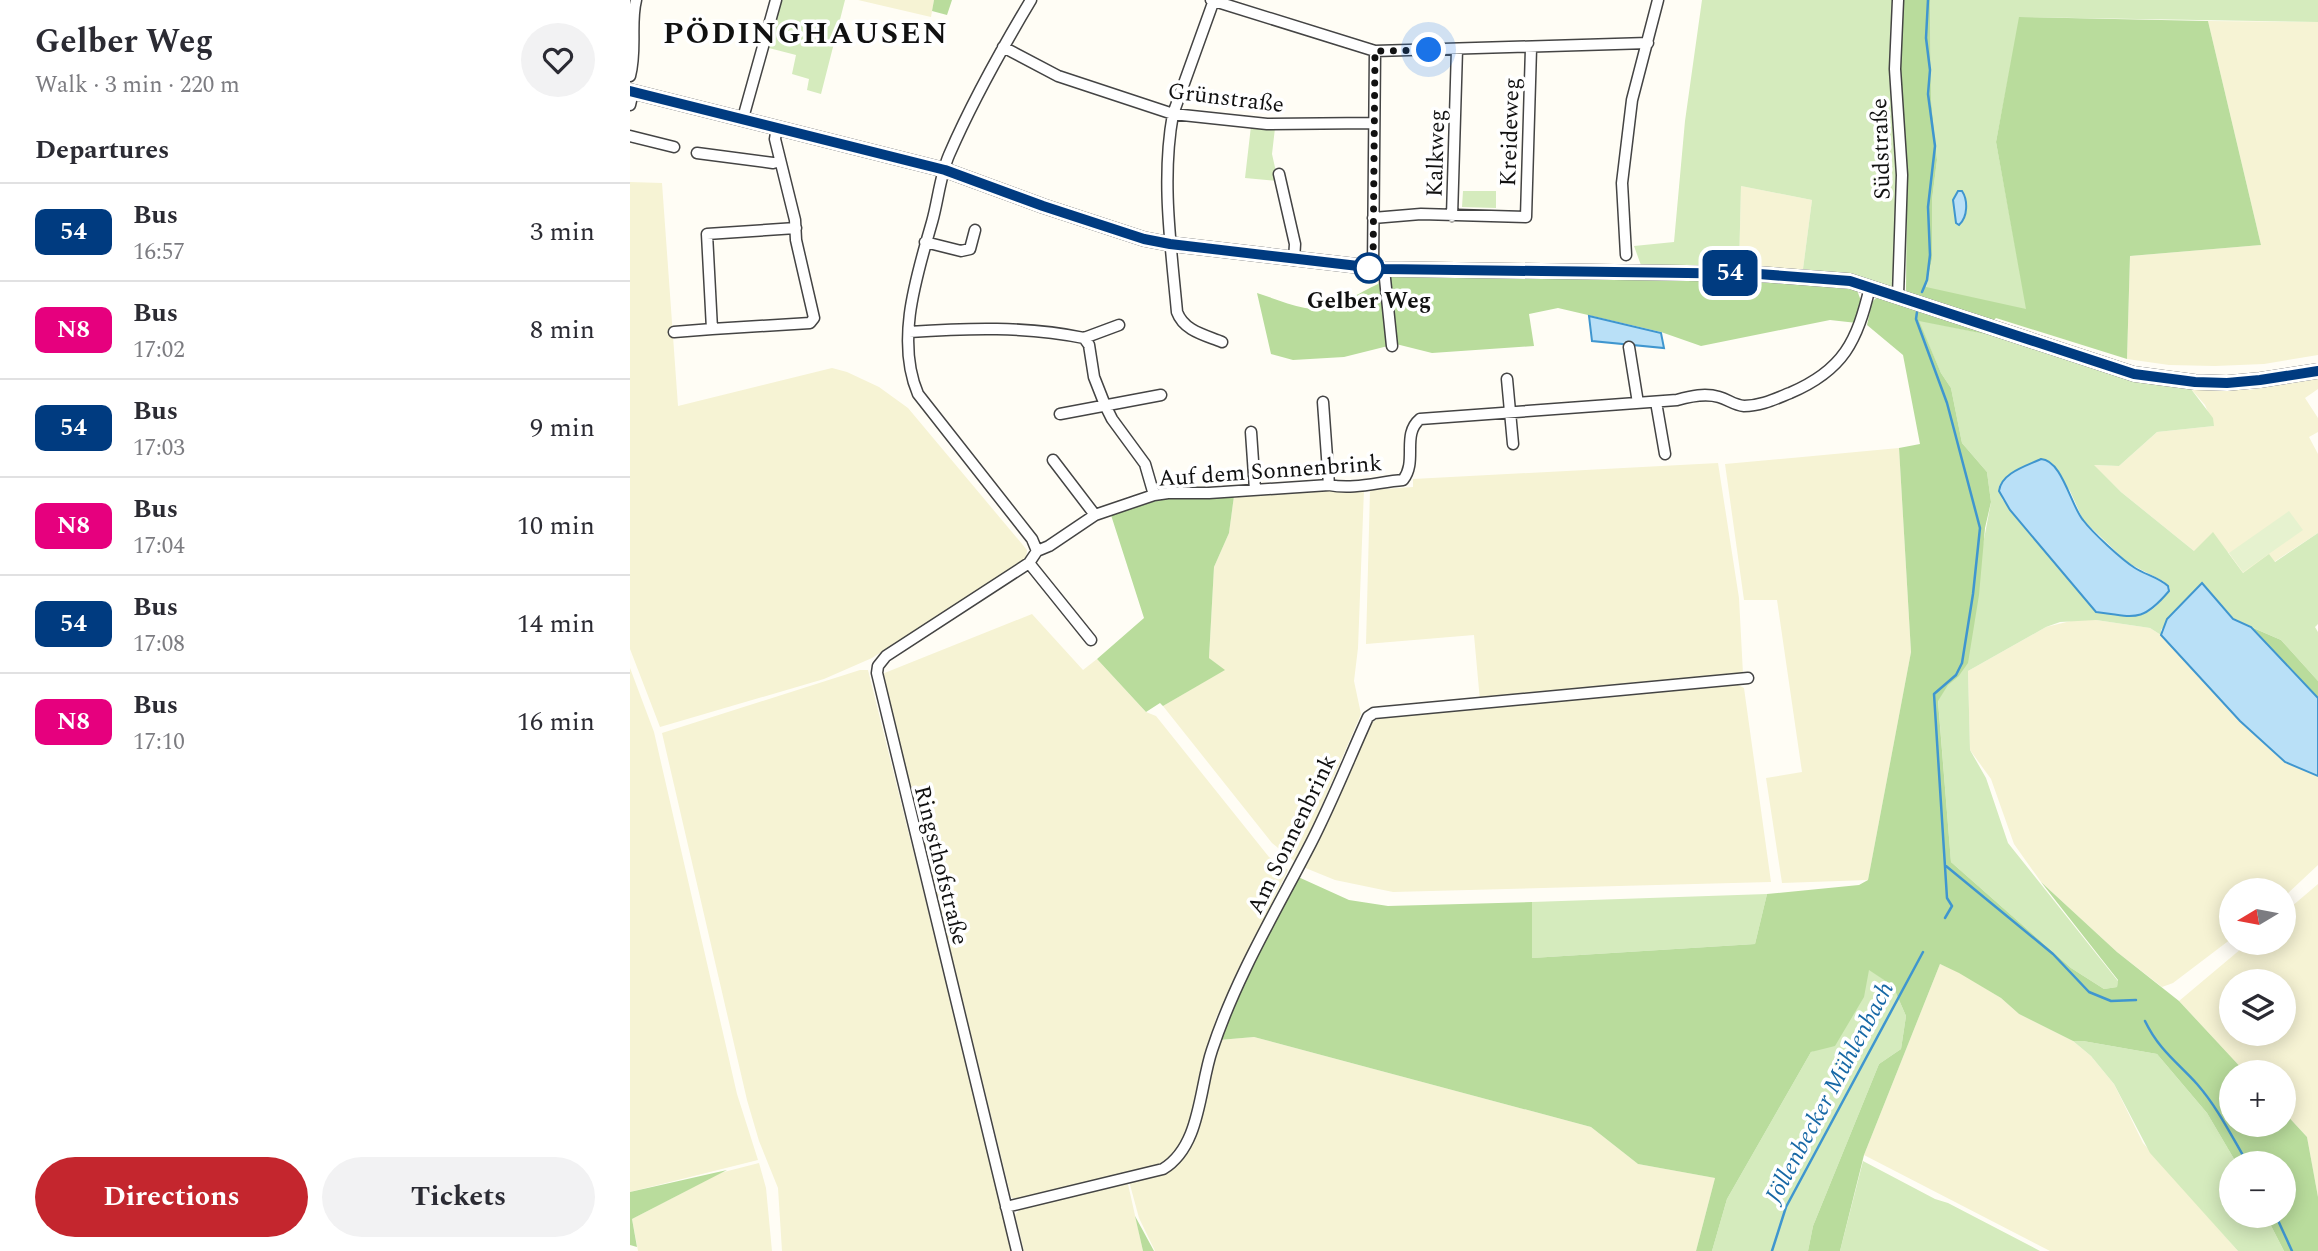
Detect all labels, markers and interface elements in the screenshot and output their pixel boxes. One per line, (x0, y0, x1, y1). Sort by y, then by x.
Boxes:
district label: PÖDINGHAUSEN (663, 11, 949, 57)
text: Gelber Weg (35, 17, 213, 67)
button: heart (521, 23, 595, 97)
your location (1411, 32, 1446, 67)
text: Walk · 3 min · 220 m (35, 68, 240, 103)
street label: Grünstraße (1166, 74, 1286, 123)
street label: Kreideweg (1491, 77, 1530, 187)
street label: Südstraße (1862, 98, 1901, 200)
street label: Kalkweg (1417, 109, 1456, 198)
text: Departures (35, 130, 169, 170)
text: Bus (133, 195, 178, 235)
text: 3 min (530, 212, 595, 252)
text: 54 (60, 214, 87, 250)
text: 16:57 (133, 235, 185, 270)
line badge: 54 (1698, 250, 1762, 296)
marker: Gelber Weg (1354, 253, 1384, 283)
text: 54 (1717, 255, 1743, 291)
place label: Gelber Weg (1307, 284, 1431, 319)
text: Bus (133, 293, 178, 333)
text: 8 min (530, 310, 595, 350)
text: N8 (57, 312, 90, 348)
text: 17:02 (133, 333, 185, 368)
text: Bus (133, 391, 178, 431)
text: 9 min (530, 408, 595, 448)
text: 54 (60, 410, 87, 446)
text: 17:03 (133, 431, 185, 466)
street label: Auf dem Sonnenbrink (1157, 446, 1383, 497)
text: Bus (133, 489, 178, 529)
text: 10 min (517, 506, 595, 546)
text: N8 (57, 508, 90, 544)
text: 17:04 (133, 529, 185, 564)
text: Bus (133, 587, 178, 627)
text: 14 min (517, 604, 595, 644)
text: 54 (60, 606, 87, 642)
text: 17:08 (133, 627, 185, 662)
text: Bus (133, 685, 178, 725)
text: 16 min (517, 702, 595, 742)
text: N8 (57, 704, 90, 740)
text: 17:10 (133, 725, 185, 760)
street label: Am Sonnenbrink (1238, 748, 1346, 921)
street label: Ringsthofstraße (904, 782, 977, 949)
north arrow (2219, 878, 2296, 956)
map controls (2219, 878, 2296, 1228)
button: layers (2219, 969, 2296, 1046)
water label: Jöllenbecker Mühlenbach (1755, 975, 1904, 1211)
button: + (2219, 1060, 2296, 1137)
button: − (2219, 1151, 2296, 1228)
button: Directions (35, 1157, 308, 1237)
button: Tickets (322, 1157, 595, 1237)

